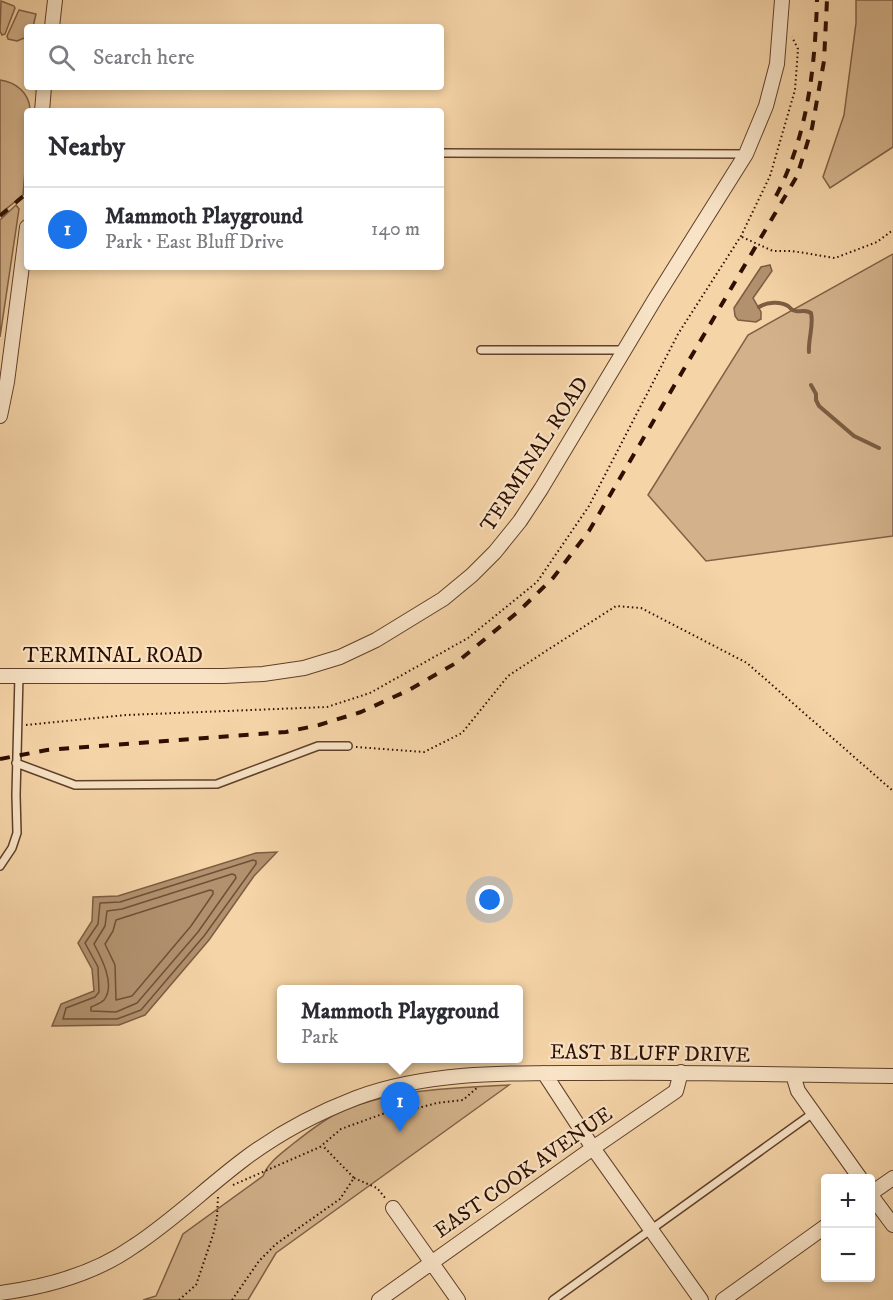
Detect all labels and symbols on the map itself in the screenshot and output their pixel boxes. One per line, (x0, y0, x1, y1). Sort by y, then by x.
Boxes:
street label: TERMINAL ROAD (475, 372, 595, 537)
street label: TERMINAL ROAD (23, 643, 203, 669)
your location (475, 885, 504, 914)
street label: EAST BLUFF DRIVE (550, 1039, 751, 1069)
pin: 1 (380, 1082, 420, 1132)
street label: EAST COOK AVENUE (429, 1101, 618, 1244)

